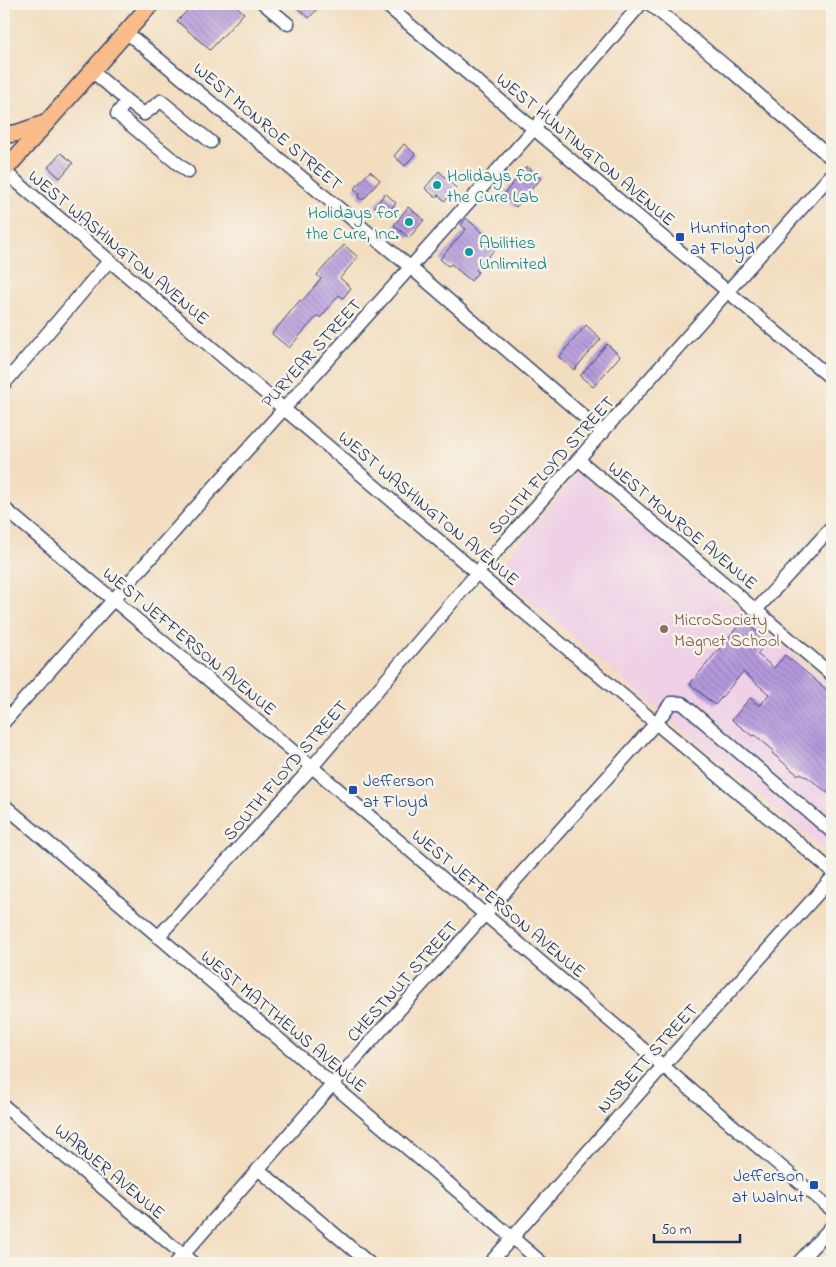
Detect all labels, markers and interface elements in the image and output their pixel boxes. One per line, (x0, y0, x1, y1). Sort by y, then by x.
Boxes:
street label: WEST MONROE STREET (187, 57, 347, 198)
street label: WEST HUNTINGTON AVENUE (489, 68, 680, 233)
place label: Holidays for the Cure Lab (447, 164, 539, 211)
street label: WEST WASHINGTON AVENUE (21, 165, 214, 332)
marker: Holidays for the Cure Lab (431, 179, 443, 191)
place label: Holidays for the Cure, Inc. (306, 201, 399, 248)
marker: Holidays for the Cure, Inc. (403, 216, 415, 228)
place label: Huntington at Floyd (690, 216, 770, 263)
place label: Abilities Unlimited (479, 231, 547, 278)
marker: Huntington at Floyd (674, 231, 686, 243)
marker: Abilities Unlimited (463, 246, 475, 258)
street label: PURYEAR STREET (256, 294, 369, 415)
street label: SOUTH FLOYD STREET (483, 391, 622, 541)
street label: WEST WASHINGTON AVENUE (331, 426, 524, 593)
street label: WEST MONROE AVENUE (601, 456, 762, 597)
street label: WEST JEFFERSON AVENUE (96, 562, 281, 723)
place label: MicroSociety Magnet School (674, 608, 780, 656)
marker: MicroSociety Magnet School (658, 623, 670, 635)
street label: SOUTH FLOYD STREET (218, 695, 355, 847)
place label: Jefferson at Floyd (363, 769, 434, 816)
marker: Jefferson at Floyd (347, 784, 359, 796)
street label: WEST JEFFERSON AVENUE (405, 824, 590, 985)
street label: CHESTNUT STREET (342, 916, 465, 1049)
street label: WEST MATTHEWS AVENUE (194, 945, 372, 1100)
street label: NISBETT STREET (592, 999, 705, 1120)
street label: WARNER AVENUE (48, 1118, 170, 1227)
place label: Jefferson at Walnut (732, 1164, 804, 1211)
marker: Jefferson at Walnut (808, 1179, 820, 1191)
scale bar (654, 1212, 740, 1244)
text: 50 m (661, 1219, 692, 1241)

